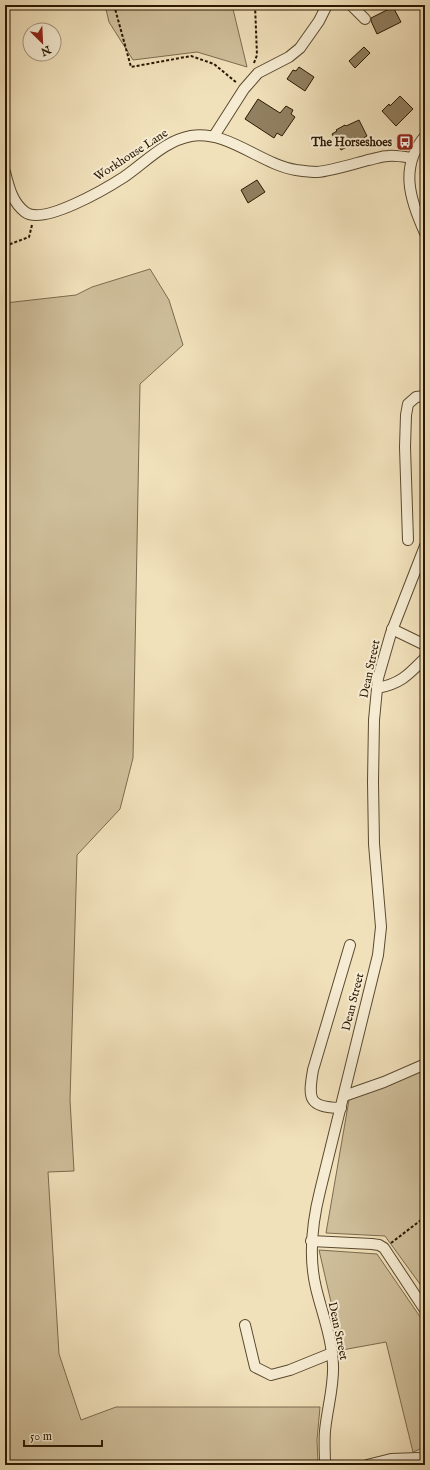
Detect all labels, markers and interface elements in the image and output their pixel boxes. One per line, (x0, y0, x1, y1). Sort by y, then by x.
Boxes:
north arrow (22, 22, 62, 62)
text: N (38, 41, 54, 59)
street label: Workhouse Lane (91, 125, 171, 184)
bus stop icon: The Horseshoes (395, 132, 415, 152)
place label: The Horseshoes (310, 135, 393, 150)
street label: Dean Street (357, 639, 383, 699)
street label: Dean Street (339, 971, 367, 1033)
street label: Dean Street (325, 1301, 351, 1361)
scale bar (24, 1422, 102, 1448)
text: 50 m (30, 1429, 52, 1444)

